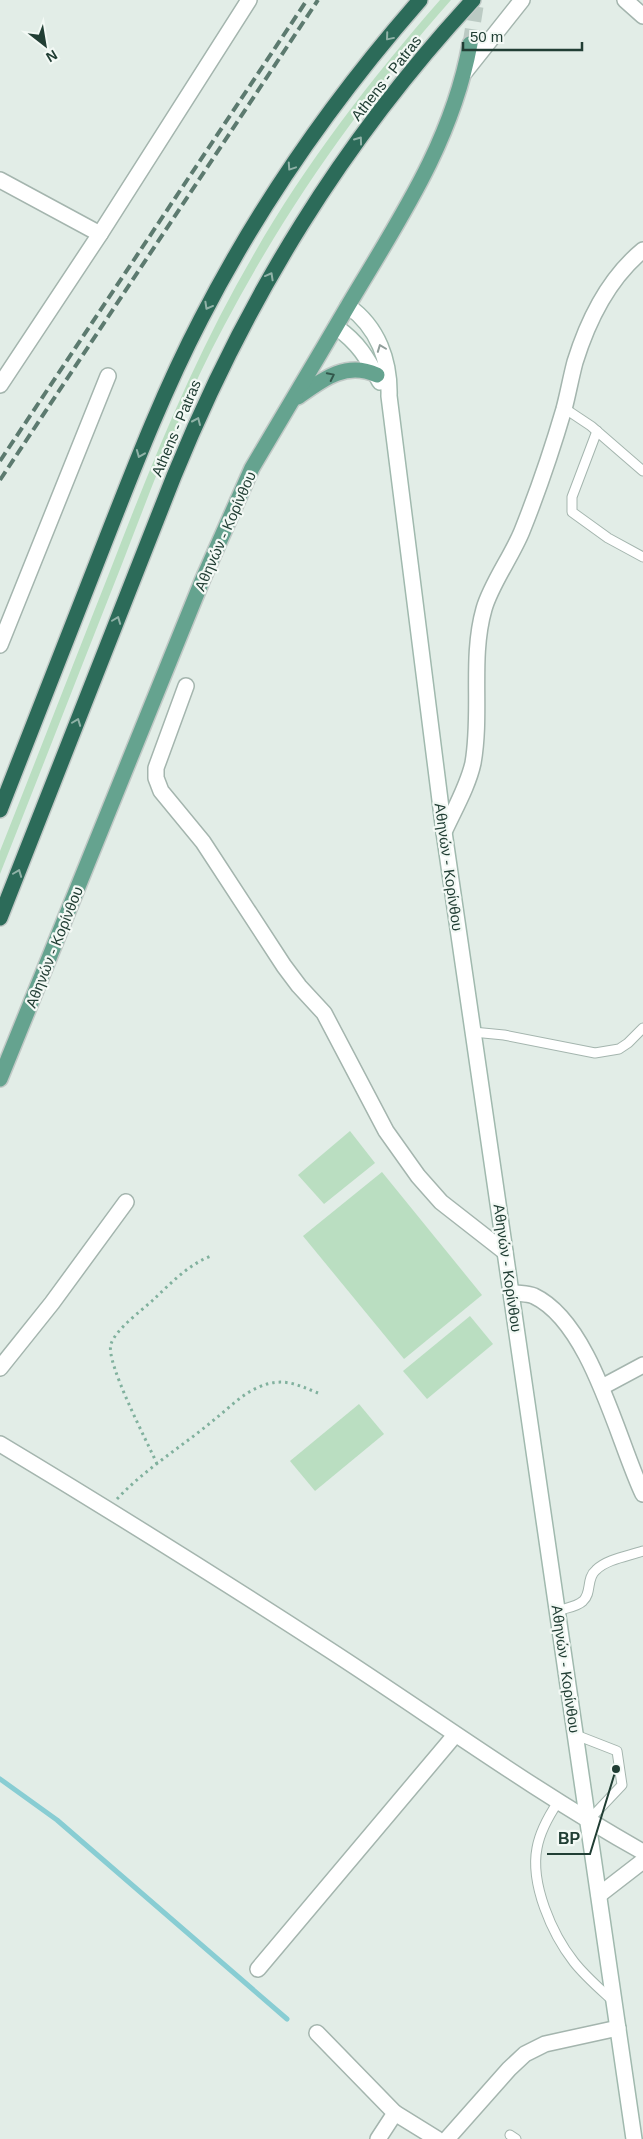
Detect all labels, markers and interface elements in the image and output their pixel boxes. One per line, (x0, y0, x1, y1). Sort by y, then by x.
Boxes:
north arrow (20, 20, 70, 70)
scale bar (463, 20, 582, 52)
text: 50 m (470, 28, 503, 45)
one-way arrow (386, 31, 394, 40)
street label: Athens - Patras (347, 32, 425, 124)
text: N (43, 47, 60, 66)
one-way arrow (353, 136, 362, 146)
one-way arrow (288, 161, 297, 171)
one-way arrow (264, 272, 274, 281)
one-way arrow (204, 301, 214, 310)
one-way arrow (377, 345, 387, 353)
one-way arrow (326, 372, 335, 382)
street label: Athens - Patras (148, 377, 204, 479)
one-way arrow (190, 417, 201, 426)
one-way arrow (135, 449, 146, 458)
street label: Αθηνών - Κορίνθου (191, 469, 259, 593)
one-way arrow (111, 616, 121, 625)
one-way arrow (71, 718, 81, 727)
street label: Αθηνών - Κορίνθου (432, 802, 466, 932)
one-way arrow (12, 869, 22, 878)
street label: Αθηνών - Κορίνθου (22, 884, 86, 1010)
street label: Αθηνών - Κορίνθου (491, 1203, 525, 1333)
street label: Αθηνών - Κορίνθου (549, 1604, 583, 1734)
callout: BP (547, 1823, 590, 1854)
text: BP (558, 1830, 580, 1847)

